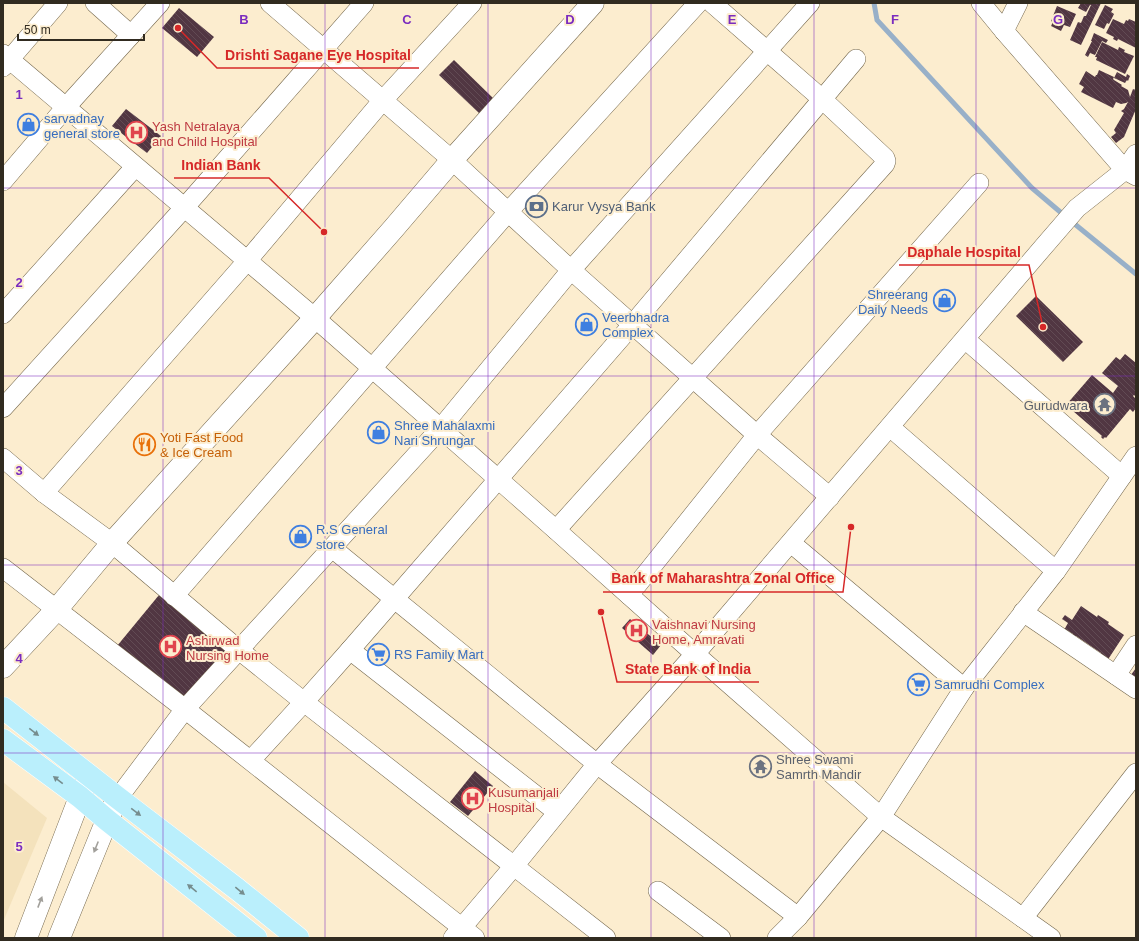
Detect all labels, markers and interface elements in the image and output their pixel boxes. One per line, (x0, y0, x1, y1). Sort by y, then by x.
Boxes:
text: B (239, 12, 249, 27)
text: C (402, 12, 412, 27)
text: D (565, 12, 575, 27)
text: E (728, 12, 737, 27)
text: F (891, 12, 899, 27)
text: G (1053, 12, 1063, 27)
scale bar (18, 16, 144, 42)
text: 50 m (24, 23, 51, 37)
callout: Drishti Sagane Eye Hospital (217, 42, 419, 68)
text: Drishti Sagane Eye Hospital (225, 47, 411, 63)
text: 1 (15, 87, 23, 102)
place label: sarvadnay general store (44, 111, 120, 141)
shop icon: sarvadnay general store (15, 112, 41, 138)
place label: Yash Netralaya and Child Hospital (152, 119, 258, 149)
hospital icon: Yash Netralaya and Child Hospital (123, 120, 149, 146)
callout: Indian Bank (174, 152, 269, 178)
text: Indian Bank (181, 157, 261, 173)
bank icon: Karur Vysya Bank (524, 193, 550, 219)
place label: Karur Vysya Bank (552, 199, 656, 214)
callout: Daphale Hospital (899, 239, 1029, 265)
text: Daphale Hospital (907, 244, 1021, 260)
text: 2 (15, 275, 23, 290)
place label: Shreerang Daily Needs (858, 287, 928, 317)
shop icon: Shreerang Daily Needs (931, 288, 957, 314)
place label: Veerbhadra Complex (602, 310, 670, 340)
shop icon: Veerbhadra Complex (574, 311, 600, 337)
temple icon: Gurudwara (1091, 392, 1117, 418)
place label: Gurudwara (1024, 398, 1089, 413)
place label: Shree Mahalaxmi Nari Shrungar (394, 418, 495, 448)
shop icon: Shree Mahalaxmi Nari Shrungar (366, 419, 392, 445)
place label: Yoti Fast Food & Ice Cream (160, 430, 243, 460)
restaurant icon: Yoti Fast Food & Ice Cream (131, 431, 157, 457)
text: 3 (15, 463, 23, 478)
place label: R.S General store (316, 522, 388, 552)
shop icon: R.S General store (288, 523, 314, 549)
callout: Bank of Maharashtra Zonal Office (603, 566, 843, 592)
text: Bank of Maharashtra Zonal Office (611, 570, 835, 586)
place label: Vaishnavi Nursing Home, Amravati (652, 617, 756, 647)
hospital icon: Vaishnavi Nursing Home, Amravati (623, 618, 649, 644)
place label: Ashirwad Nursing Home (186, 633, 269, 663)
hospital icon: Ashirwad Nursing Home (157, 634, 183, 660)
supermarket icon: RS Family Mart (365, 641, 391, 667)
place label: RS Family Mart (394, 647, 484, 662)
text: 4 (15, 651, 23, 666)
callout: State Bank of India (617, 656, 759, 682)
text: State Bank of India (625, 661, 751, 677)
supermarket icon: Samrudhi Complex (905, 671, 931, 697)
place label: Samrudhi Complex (934, 677, 1045, 692)
one-way arrow (28, 728, 39, 737)
place label: Shree Swami Samrth Mandir (776, 752, 862, 782)
temple icon: Shree Swami Samrth Mandir (747, 753, 773, 779)
one-way arrow (52, 776, 63, 785)
place label: Kusumanjali Hospital (488, 785, 559, 815)
hospital icon: Kusumanjali Hospital (459, 786, 485, 812)
one-way arrow (131, 808, 142, 816)
text: 5 (15, 839, 23, 854)
one-way arrow (93, 841, 99, 853)
one-way arrow (187, 883, 198, 892)
one-way arrow (234, 886, 245, 895)
one-way arrow (37, 895, 43, 907)

